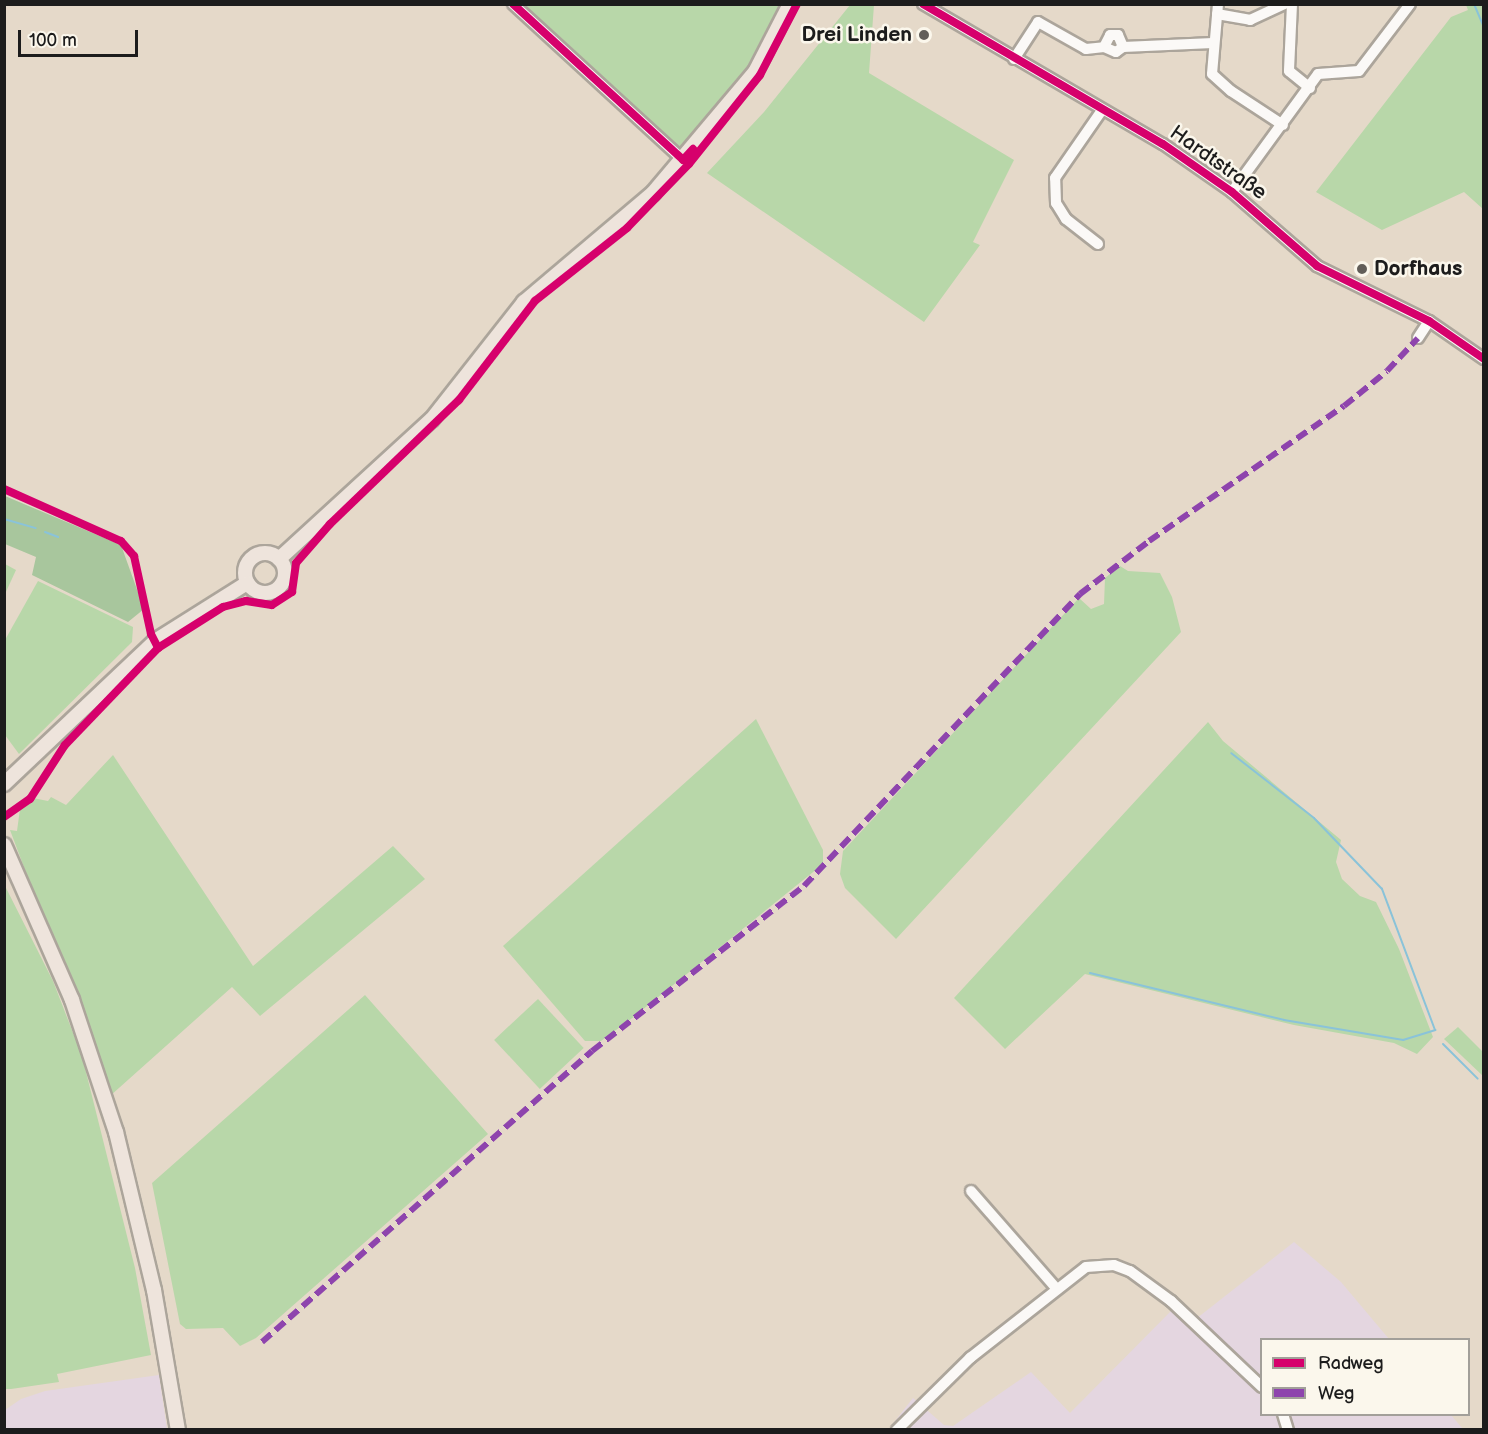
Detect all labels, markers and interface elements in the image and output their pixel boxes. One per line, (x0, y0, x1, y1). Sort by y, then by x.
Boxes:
scale bar (21, 18, 141, 56)
place label: Drei Linden (802, 22, 912, 48)
marker: Drei Linden (917, 28, 931, 42)
text: 100 m (29, 30, 77, 51)
street label: Hardtstraße (1165, 120, 1271, 206)
place label: Dorfhaus (1374, 256, 1462, 282)
marker: Dorfhaus (1355, 262, 1369, 276)
legend (1260, 1338, 1470, 1416)
text: Radweg (1318, 1353, 1384, 1374)
text: Weg (1318, 1383, 1354, 1404)

